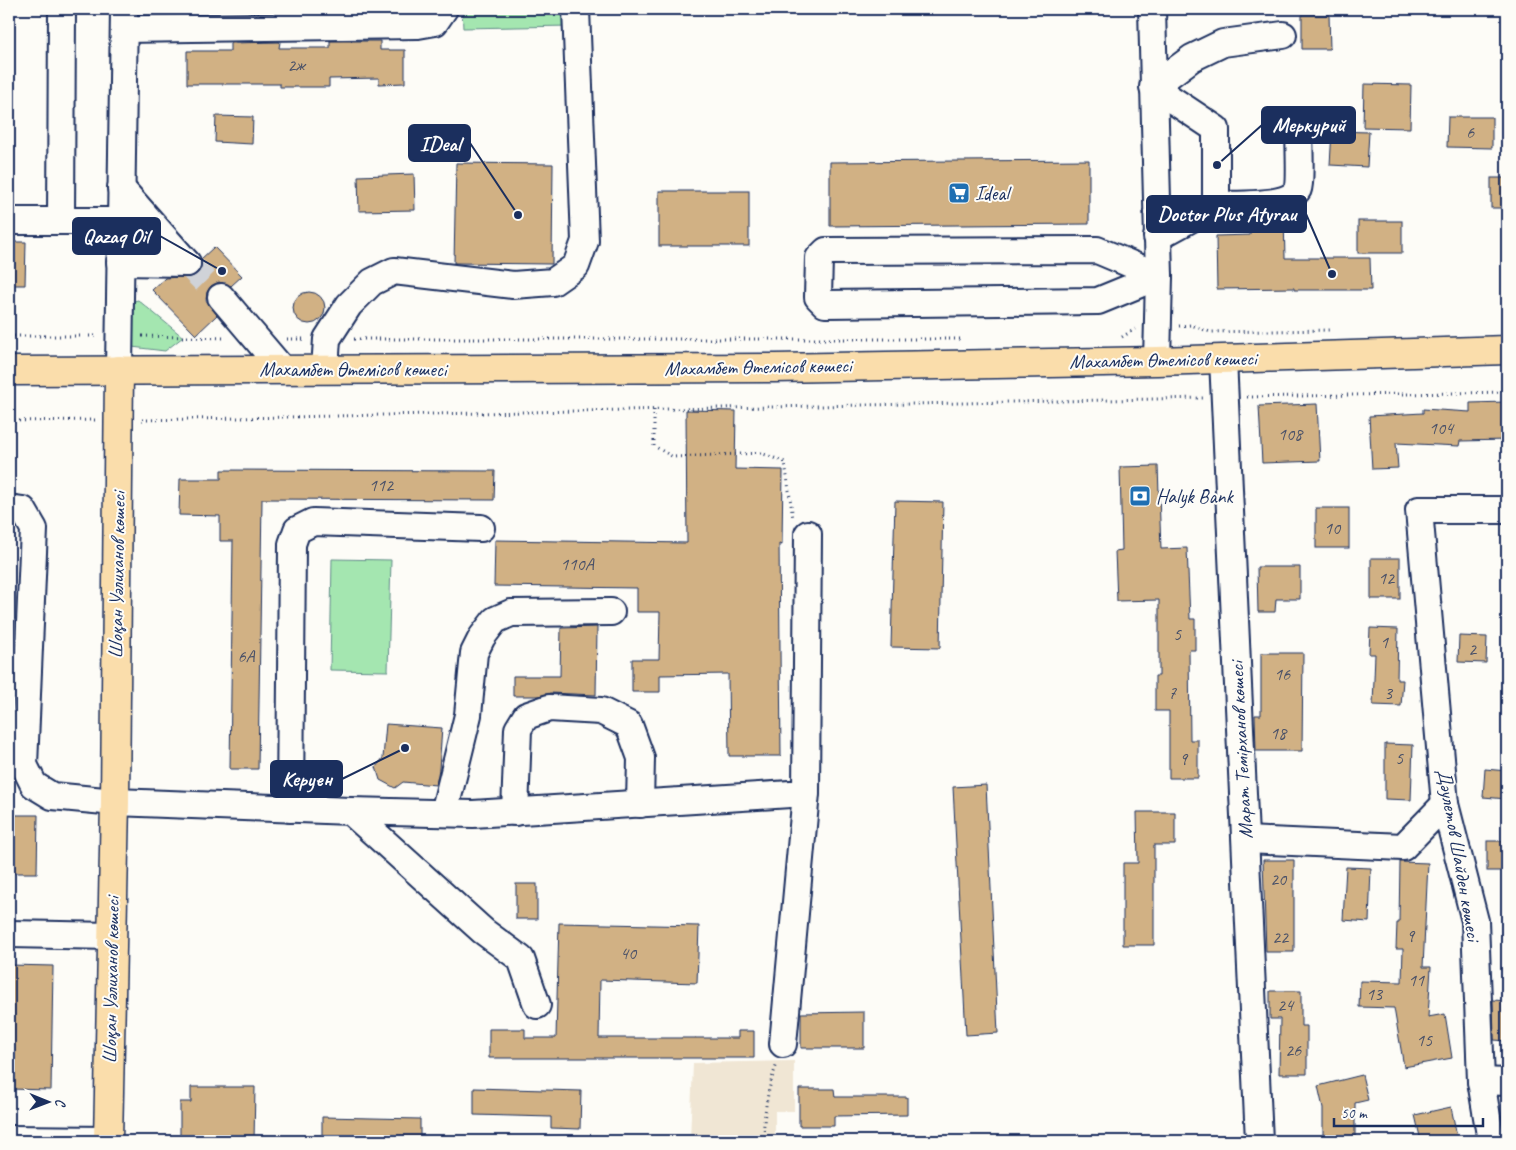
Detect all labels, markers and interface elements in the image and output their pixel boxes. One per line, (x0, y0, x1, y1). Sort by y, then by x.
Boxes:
house number: 2ж (287, 54, 307, 76)
callout: Меркурий (1262, 107, 1355, 143)
text: Меркурий (1273, 112, 1348, 139)
house number: 6 (1466, 121, 1475, 143)
callout: IDeal (409, 125, 470, 161)
text: IDeal (419, 131, 465, 157)
supermarket icon: Ideal (947, 181, 971, 205)
place label: Ideal (975, 181, 1012, 206)
callout: Doctor Plus Atyrau (1147, 196, 1306, 232)
text: Doctor Plus Atyrau (1158, 201, 1298, 227)
callout: Qazaq Oil (73, 218, 160, 254)
text: Qazaq Oil (83, 223, 153, 249)
street label: Махамбет Өтемісов көшесі (1069, 346, 1259, 374)
street label: Махамбет Өтемісов көшесі (664, 353, 854, 381)
street label: Махамбет Өтемісов көшесі (259, 357, 449, 382)
house number: 104 (1429, 417, 1455, 439)
house number: 108 (1278, 423, 1304, 445)
house number: 112 (369, 474, 395, 496)
bank icon: Halyk Bank (1128, 484, 1152, 508)
place label: Halyk Bank (1156, 484, 1235, 509)
street label: Шоқан Уәлиханов көшесі (103, 489, 131, 659)
house number: 10 (1324, 517, 1342, 539)
house number: 110А (560, 553, 595, 575)
house number: 12 (1378, 567, 1396, 589)
house number: 5 (1173, 623, 1182, 645)
house number: 1 (1380, 631, 1389, 653)
house number: 2 (1468, 638, 1478, 660)
house number: 6А (237, 645, 256, 667)
street label: Марат Темірханов көшесі (1224, 658, 1258, 839)
house number: 16 (1274, 663, 1291, 685)
house number: 7 (1168, 682, 1177, 704)
house number: 3 (1384, 682, 1394, 704)
house number: 18 (1270, 722, 1288, 744)
house number: 5 (1395, 747, 1404, 769)
house number: 9 (1179, 748, 1189, 770)
callout: Керуен (271, 761, 342, 797)
text: Керуен (282, 766, 334, 793)
street label: Дәулетов Шайден көшесі (1432, 767, 1487, 945)
house number: 20 (1270, 868, 1288, 890)
street label: Шоқан Уәлиханов көшесі (97, 894, 125, 1064)
house number: 9 (1406, 925, 1416, 947)
house number: 22 (1272, 926, 1290, 948)
house number: 40 (620, 942, 638, 964)
house number: 11 (1408, 969, 1425, 991)
house number: 13 (1366, 983, 1384, 1005)
house number: 24 (1277, 994, 1295, 1016)
house number: 15 (1416, 1029, 1433, 1051)
house number: 26 (1285, 1039, 1302, 1061)
north arrow (22, 1078, 72, 1128)
scale bar (1334, 1095, 1482, 1127)
text: С (52, 1099, 69, 1108)
text: 50 m (1341, 1104, 1368, 1123)

